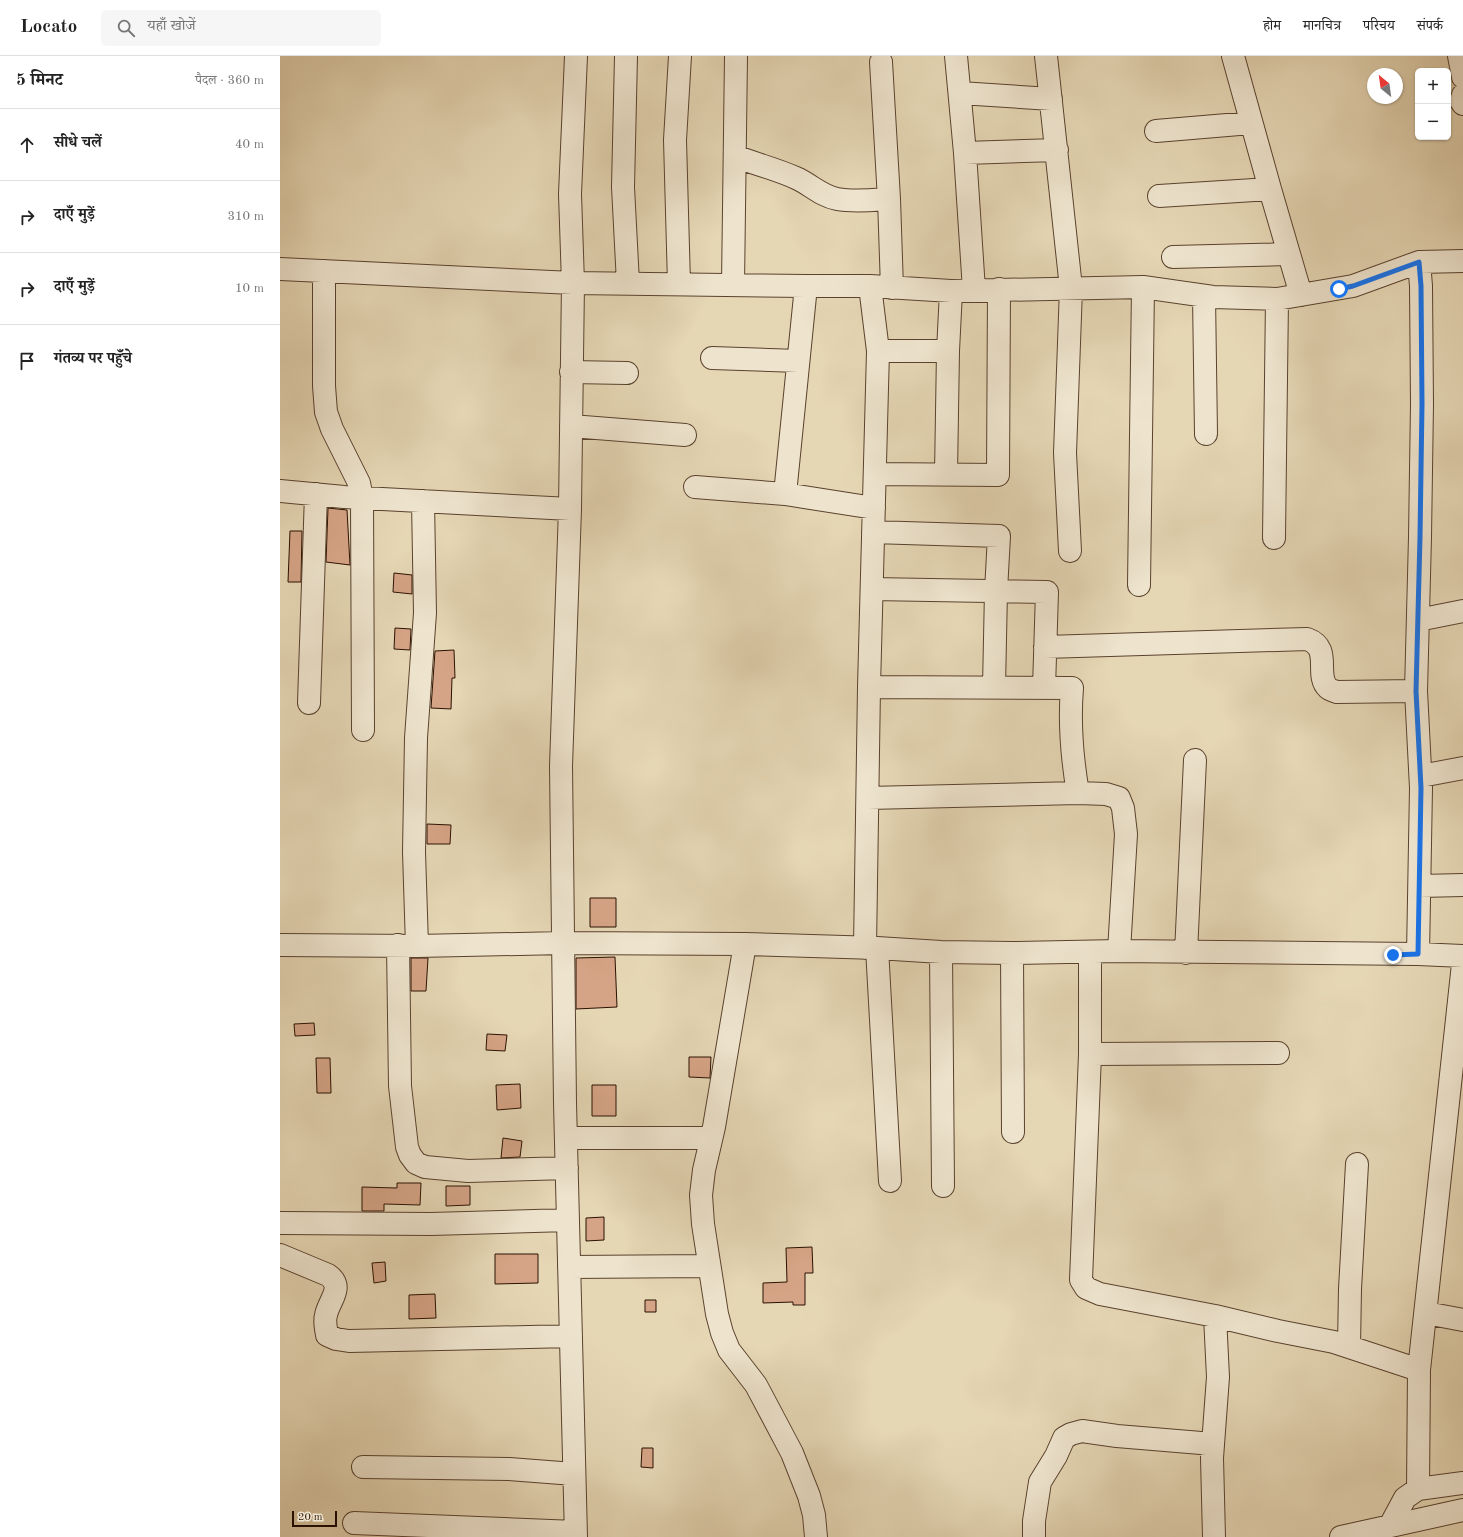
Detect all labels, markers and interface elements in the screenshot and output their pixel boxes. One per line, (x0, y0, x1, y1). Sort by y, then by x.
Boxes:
search box (101, 10, 381, 46)
icon: search (115, 17, 137, 39)
text: Locato (20, 18, 77, 37)
text: यहाँ खोजें (147, 19, 195, 34)
text: होम (1263, 19, 1281, 33)
text: मानचित्र (1303, 19, 1341, 33)
text: परिचय (1363, 19, 1395, 33)
text: संपर्क (1417, 19, 1443, 33)
north arrow (1367, 68, 1403, 104)
map controls (1415, 68, 1451, 140)
button: + (1415, 68, 1451, 104)
text: 5 मिनट (16, 72, 63, 89)
text: पैदल · 360 m (195, 74, 264, 87)
button: − (1415, 104, 1451, 140)
icon: ahead (16, 134, 38, 156)
text: सीधे चलें (54, 136, 102, 151)
text: 40 m (235, 138, 264, 151)
icon: right (16, 206, 38, 228)
text: दाएँ मुड़ें (54, 208, 95, 223)
text: 310 m (227, 210, 264, 223)
icon: right (16, 278, 38, 300)
text: दाएँ मुड़ें (54, 280, 95, 295)
route start (1330, 280, 1348, 298)
text: 10 m (235, 282, 264, 295)
icon: arrive (16, 350, 38, 372)
text: गंतव्य पर पहुँचे (54, 352, 132, 367)
route end (1384, 946, 1402, 964)
scale bar (292, 1509, 337, 1528)
text: 20 m (298, 1512, 323, 1523)

